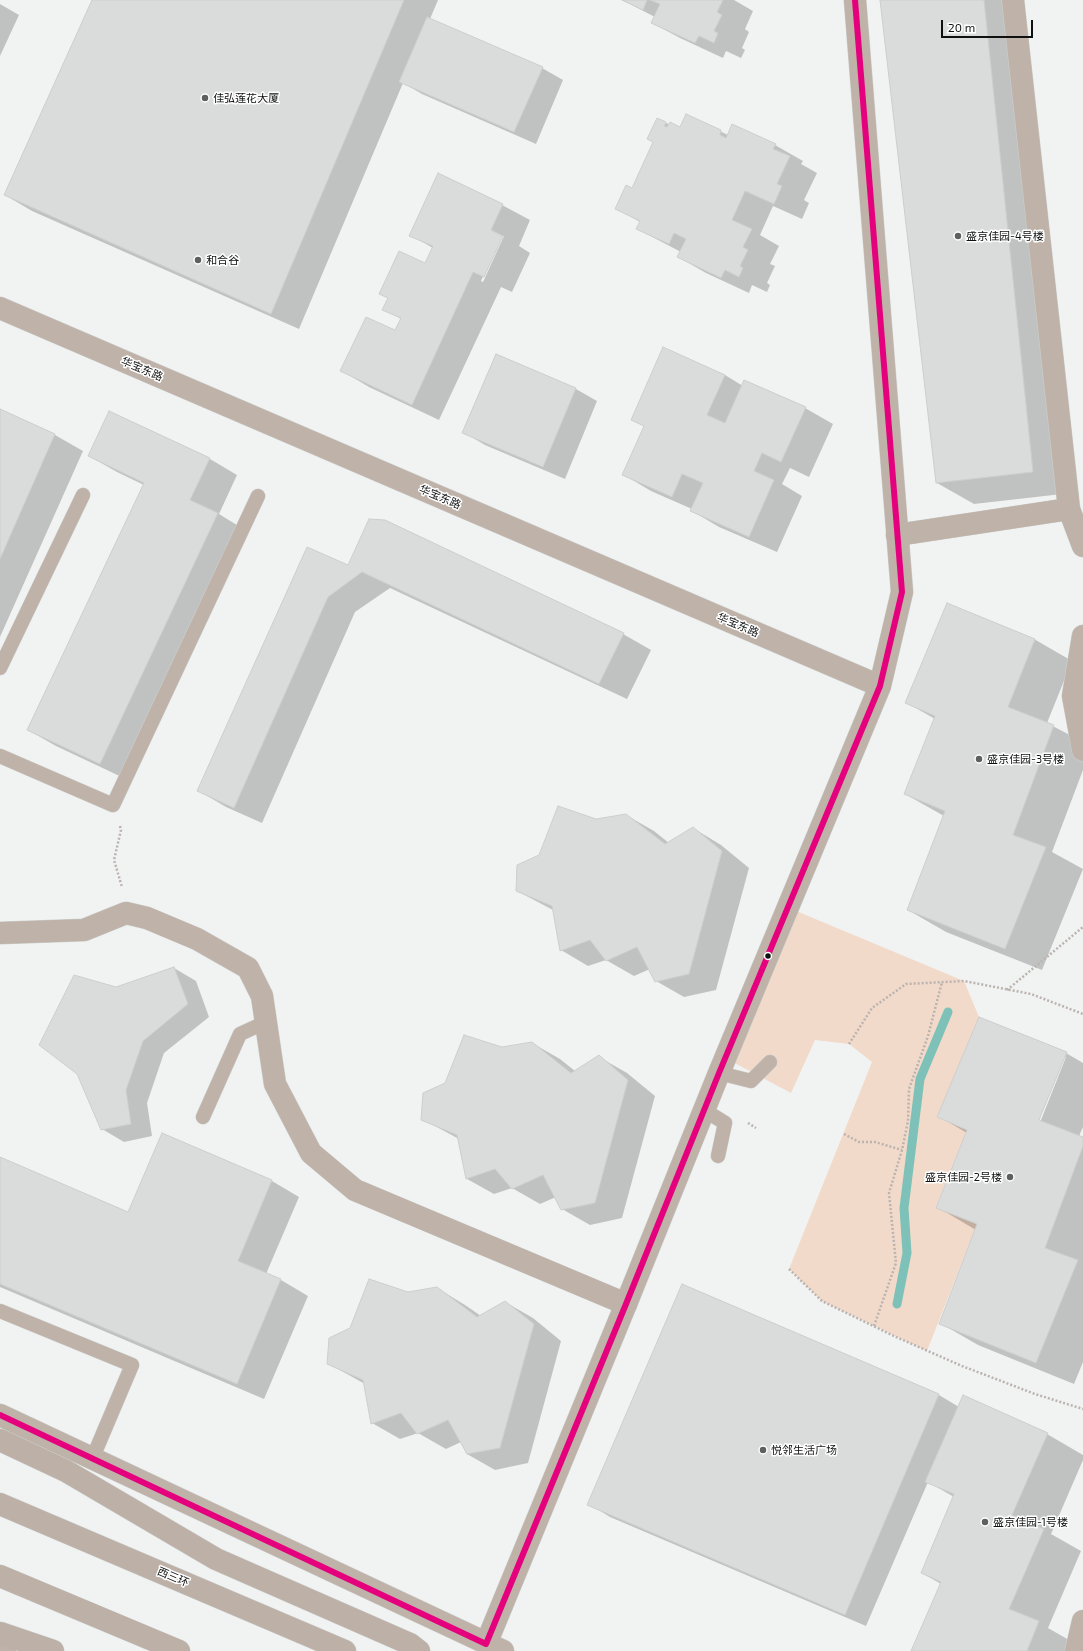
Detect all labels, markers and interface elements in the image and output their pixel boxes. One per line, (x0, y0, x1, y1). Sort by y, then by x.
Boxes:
scale bar (943, 12, 1035, 38)
text: 20 m (948, 20, 975, 34)
place label: 佳弘莲花大厦 (213, 91, 279, 105)
marker: 佳弘莲花大厦 (200, 93, 210, 103)
place label: 盛京佳园-4号楼 (966, 229, 1044, 243)
marker: 盛京佳园-4号楼 (953, 231, 963, 241)
place label: 和合谷 (206, 253, 239, 267)
marker: 和合谷 (193, 255, 203, 265)
street label: 华宝东路 (119, 354, 165, 384)
street label: 华宝东路 (417, 482, 463, 512)
street label: 华宝东路 (715, 610, 761, 640)
place label: 盛京佳园-3号楼 (987, 752, 1064, 766)
marker: 盛京佳园-3号楼 (974, 754, 984, 764)
unlabelled marker (763, 951, 773, 961)
place label: 盛京佳园-2号楼 (925, 1170, 1002, 1184)
marker: 盛京佳园-2号楼 (1005, 1172, 1015, 1182)
place label: 悦邻生活广场 (771, 1443, 837, 1457)
marker: 悦邻生活广场 (758, 1445, 768, 1455)
place label: 盛京佳园-1号楼 (993, 1515, 1068, 1529)
marker: 盛京佳园-1号楼 (980, 1517, 990, 1527)
street label: 西三环 (155, 1564, 191, 1590)

